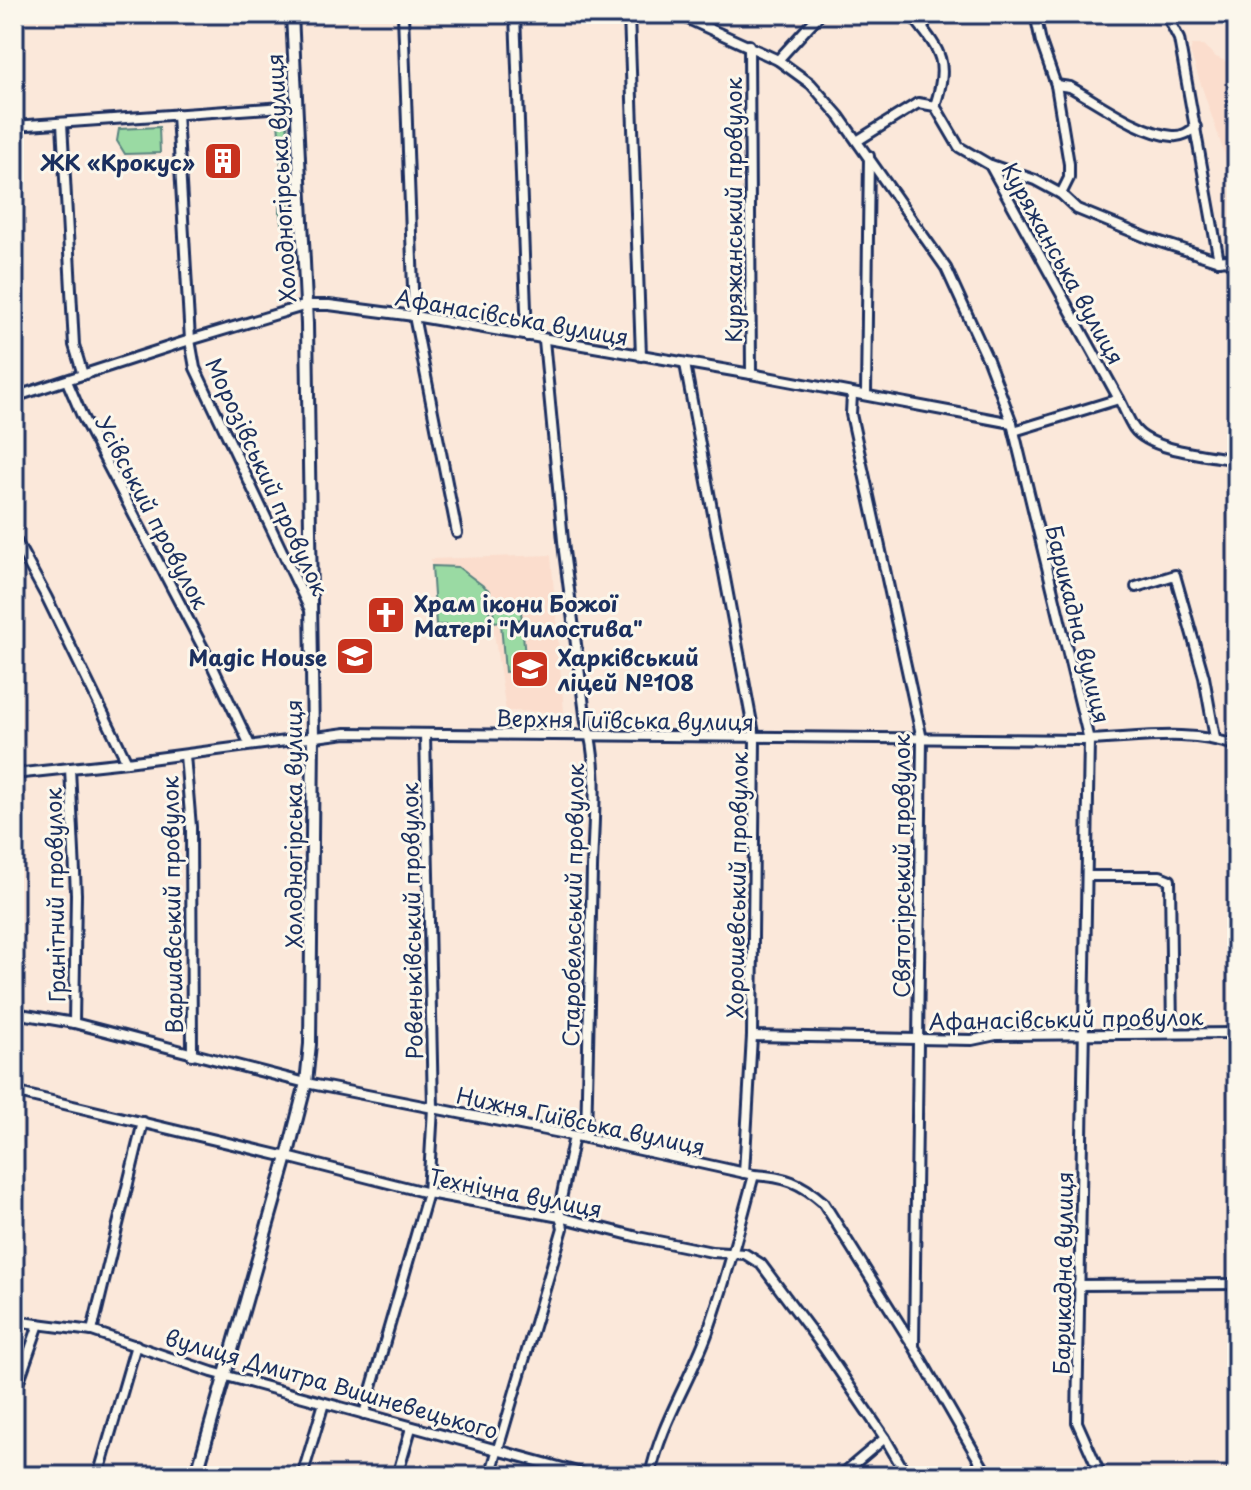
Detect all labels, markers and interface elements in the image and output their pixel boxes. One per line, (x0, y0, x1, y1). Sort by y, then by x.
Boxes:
street label: Холодногірська вулиця (257, 53, 303, 303)
street label: Куряжанський провулок (716, 76, 749, 343)
building icon: ЖК «Крокус» (202, 140, 244, 182)
place label: ЖК «Крокус» (40, 145, 195, 178)
street label: Куряжанська вулиця (995, 156, 1133, 370)
street label: Афанасівська вулиця (393, 279, 631, 353)
street label: Морозівський провулок (198, 352, 338, 601)
street label: Усівський провулок (88, 409, 218, 615)
street label: Барикадна вулиця (1038, 522, 1120, 726)
place label: Храм ікони Божої Матері "Милостива" (414, 586, 643, 644)
church icon: Храм ікони Божої Матері "Милостива" (365, 594, 407, 636)
school or university icon: Magic House (334, 635, 376, 677)
place label: Magic House (188, 640, 327, 673)
place label: Харківський ліцей №108 (557, 640, 699, 698)
school or university icon: Харківський ліцей №108 (509, 648, 551, 690)
street label: Холодногірська вулиця (276, 699, 309, 949)
street label: Верхня Гиївська вулиця (496, 700, 754, 738)
street label: Святогірський провулок (884, 733, 917, 998)
street label: Хорошевський провулок (717, 750, 755, 1019)
street label: Старобельський провулок (553, 762, 591, 1047)
street label: Варшавський провулок (152, 775, 190, 1034)
street label: Ровеньківський провулок (392, 781, 430, 1060)
street label: Гранітний провулок (36, 786, 72, 1003)
street label: Афанасівський провулок (928, 999, 1205, 1037)
street label: Нижня Гиївська вулиця (454, 1078, 708, 1162)
street label: Технічна вулиця (427, 1159, 605, 1225)
street label: Барикадна вулиця (1044, 1171, 1080, 1375)
street label: вулиця Дмитра Вишневецького (162, 1320, 502, 1446)

